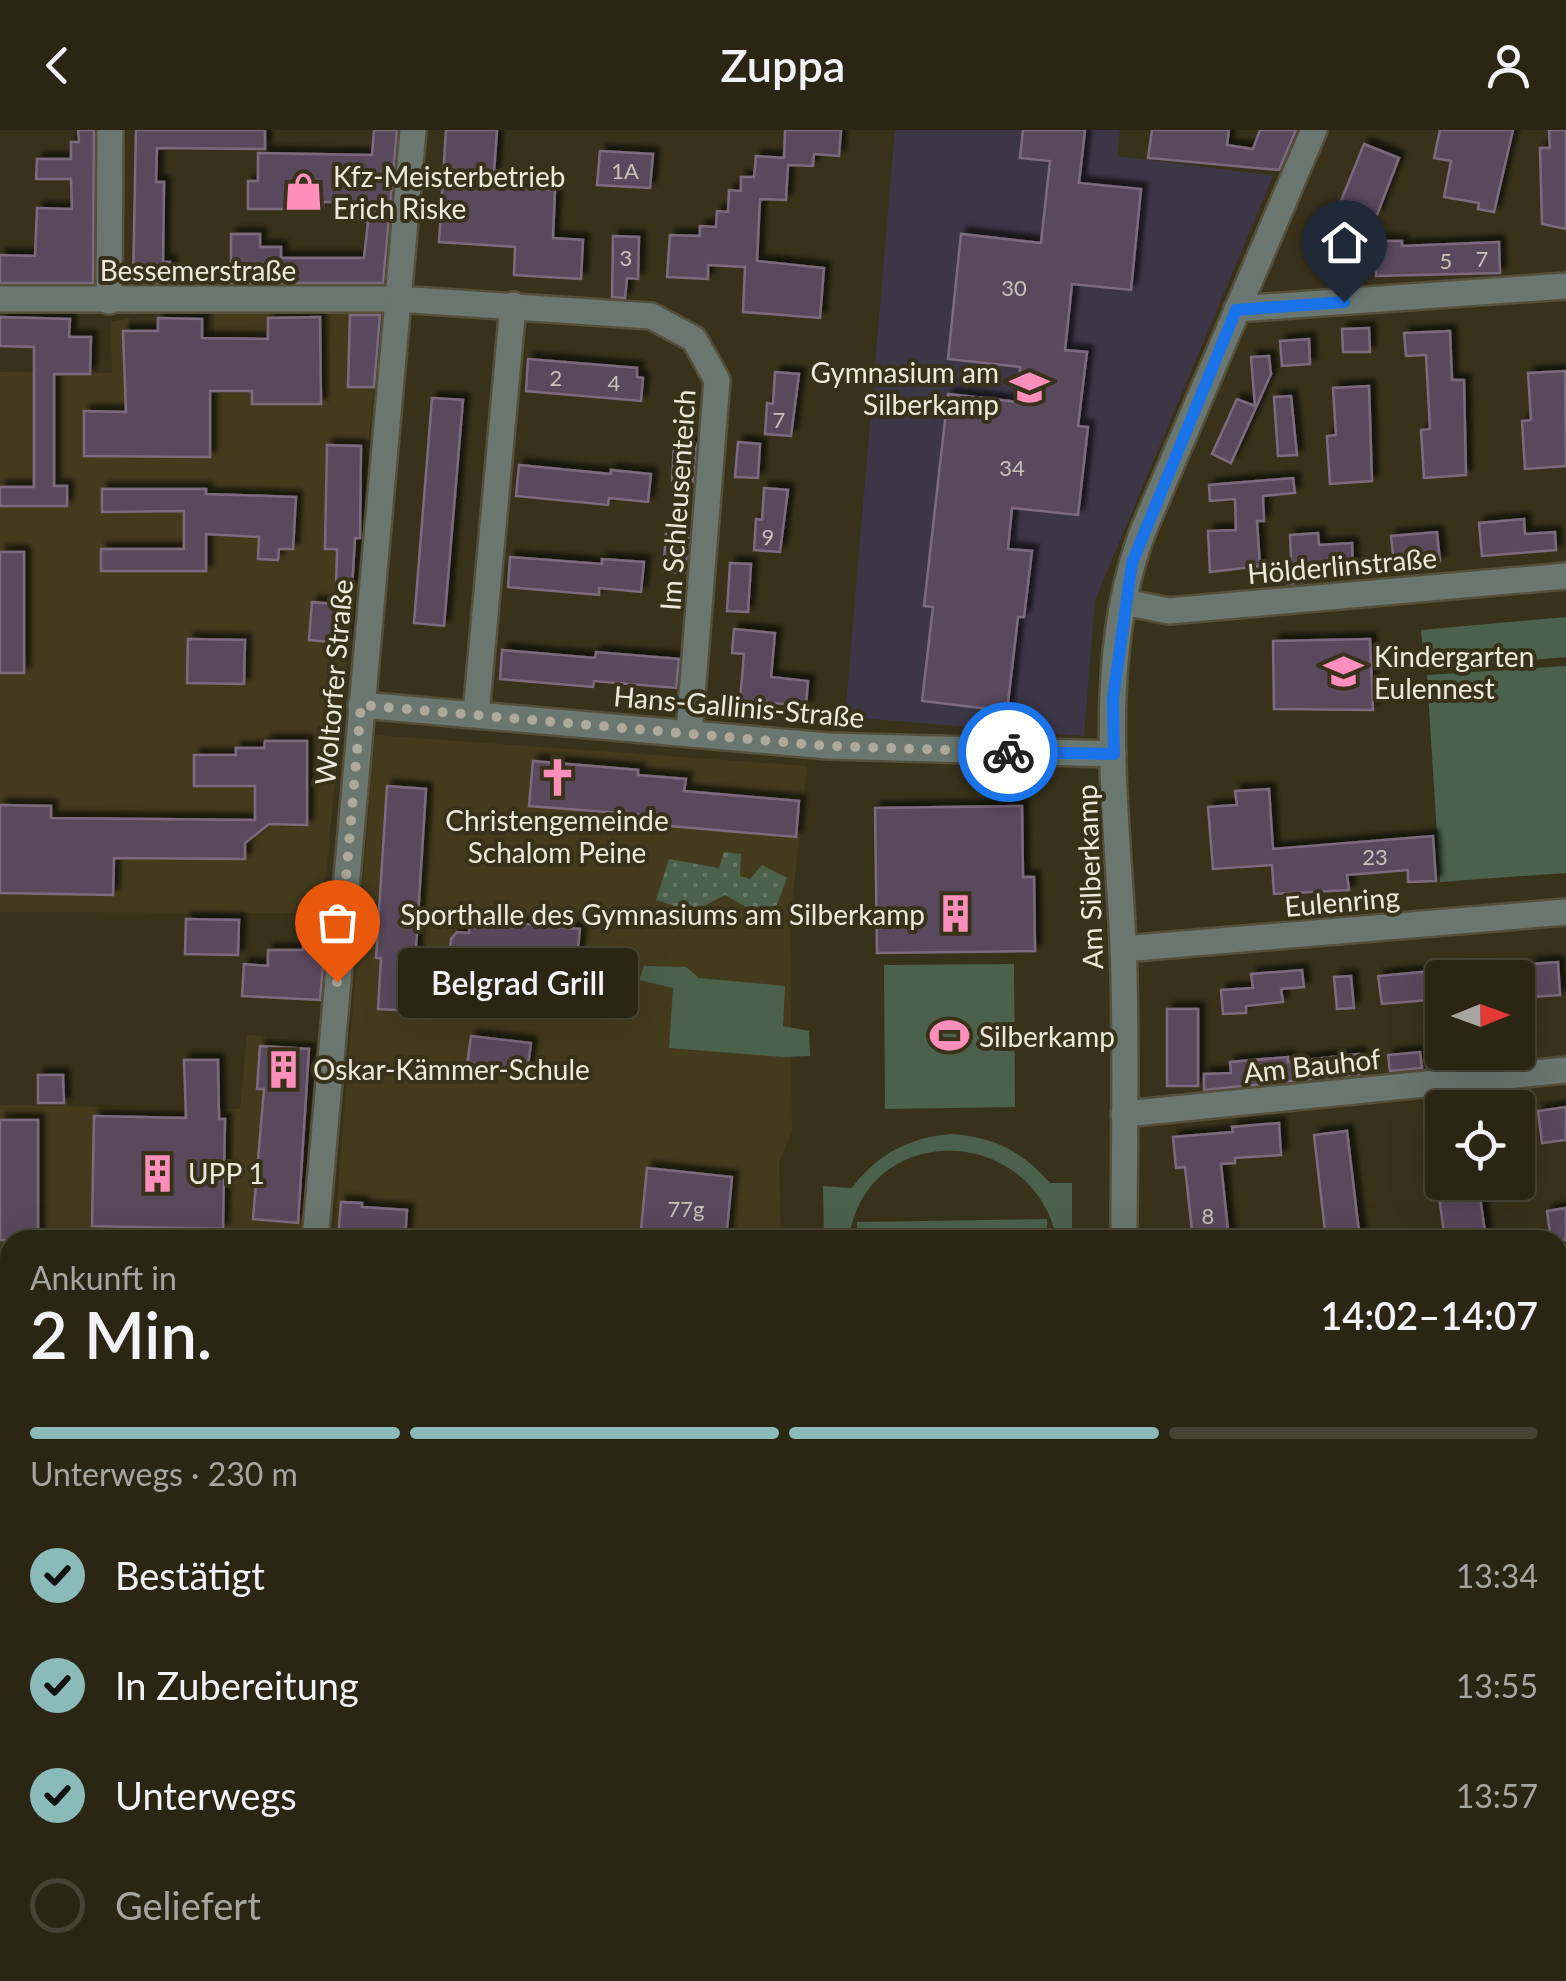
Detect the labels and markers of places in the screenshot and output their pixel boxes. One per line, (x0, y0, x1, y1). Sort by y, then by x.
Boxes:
place label: Kfz-Meisterbetrieb Erich Riske (333, 159, 565, 225)
shop icon: Kfz-Meisterbetrieb Erich Riske (282, 171, 324, 213)
pin (1302, 200, 1387, 303)
place label: Gymnasium am Silberkamp (810, 355, 999, 421)
school or university icon: Gymnasium am Silberkamp (1008, 367, 1050, 409)
place label: Kindergarten Eulennest (1374, 639, 1534, 705)
school or university icon: Kindergarten Eulennest (1323, 651, 1365, 693)
church icon: Christengemeinde Schalom Peine (536, 756, 578, 798)
place label: Christengemeinde Schalom Peine (445, 803, 669, 869)
pin (295, 880, 380, 983)
building icon: Sporthalle des Gymnasiums am Silberkamp (934, 893, 976, 935)
place label: Sporthalle des Gymnasiums am Silberkamp (400, 897, 925, 931)
callout: Belgrad Grill (397, 947, 637, 1017)
sports icon: Silberkamp (928, 1015, 970, 1057)
place label: Silberkamp (979, 1019, 1115, 1053)
building icon: Oskar-Kämmer-Schule (262, 1048, 304, 1090)
place label: Oskar-Kämmer-Schule (313, 1052, 590, 1086)
building icon: UPP 1 (137, 1152, 179, 1194)
place label: UPP 1 (188, 1156, 265, 1190)

